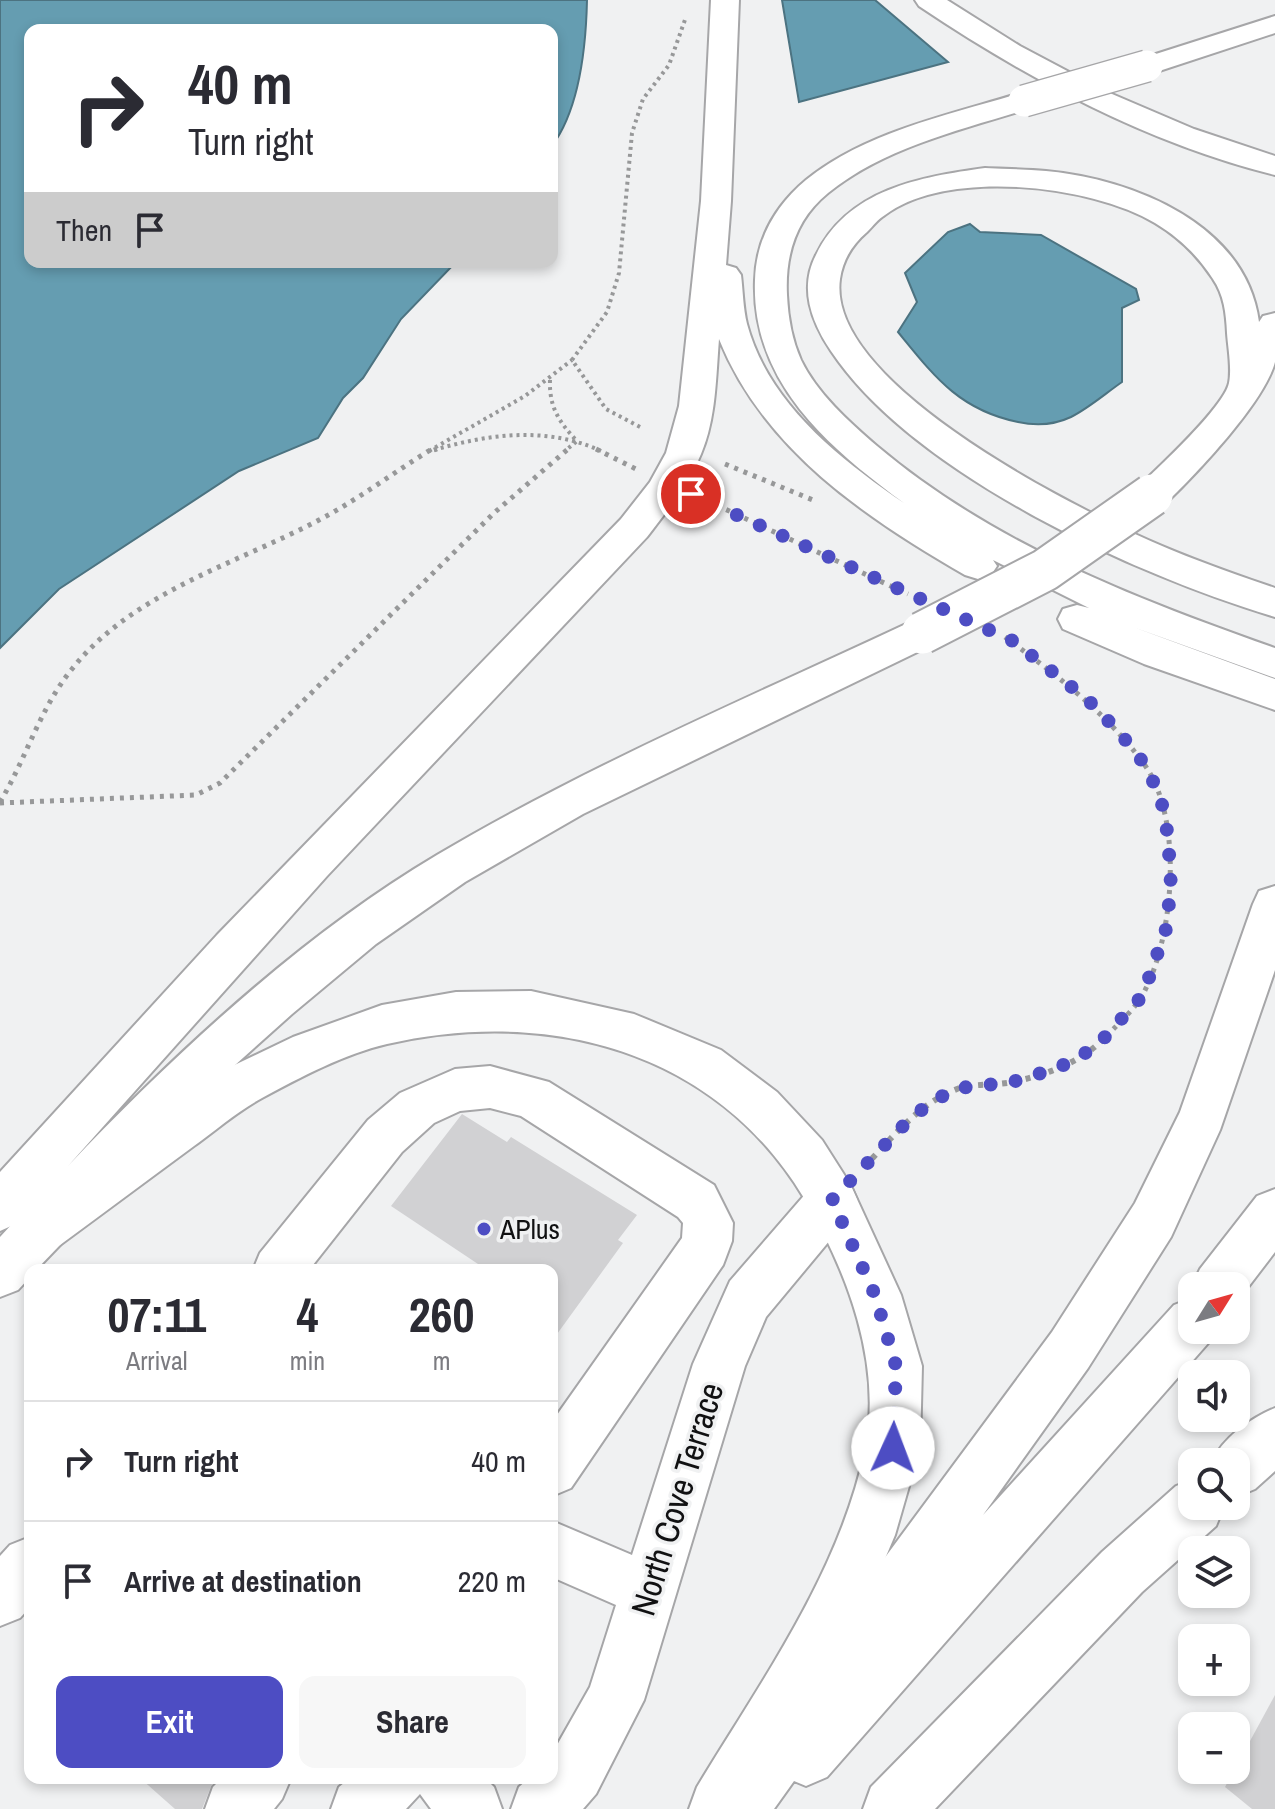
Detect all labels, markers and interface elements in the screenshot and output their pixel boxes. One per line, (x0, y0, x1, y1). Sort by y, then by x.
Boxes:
text: 40 m (188, 46, 293, 121)
icon: right (56, 56, 160, 160)
text: Turn right (188, 118, 313, 166)
icon: arrive (128, 208, 172, 252)
text: Then (56, 210, 112, 250)
pin (657, 460, 725, 528)
icon: arrive (669, 472, 713, 516)
place label: APlus (499, 1210, 560, 1248)
marker: APlus (475, 1220, 493, 1238)
north arrow (1178, 1272, 1250, 1344)
map controls (1178, 1272, 1250, 1784)
text: 07:11 (108, 1282, 206, 1347)
text: 4 (296, 1282, 318, 1347)
text: 260 (409, 1282, 474, 1347)
text: Arrival (126, 1343, 188, 1378)
text: min (290, 1343, 325, 1378)
text: m (433, 1343, 450, 1378)
button: sound (1178, 1360, 1250, 1432)
street label: North Cove Terrace (620, 1377, 734, 1621)
position arrow (851, 1406, 935, 1490)
icon: right (56, 1439, 100, 1483)
text: Turn right (124, 1441, 238, 1481)
text: 40 m (471, 1441, 526, 1481)
button: search (1178, 1448, 1250, 1520)
button: layers (1178, 1536, 1250, 1608)
icon: arrive (56, 1559, 100, 1603)
text: Arrive at destination (124, 1561, 362, 1601)
text: 220 m (458, 1561, 526, 1601)
button: + (1178, 1624, 1250, 1696)
button: Exit (56, 1676, 283, 1768)
button: Share (299, 1676, 526, 1768)
button: − (1178, 1712, 1250, 1784)

